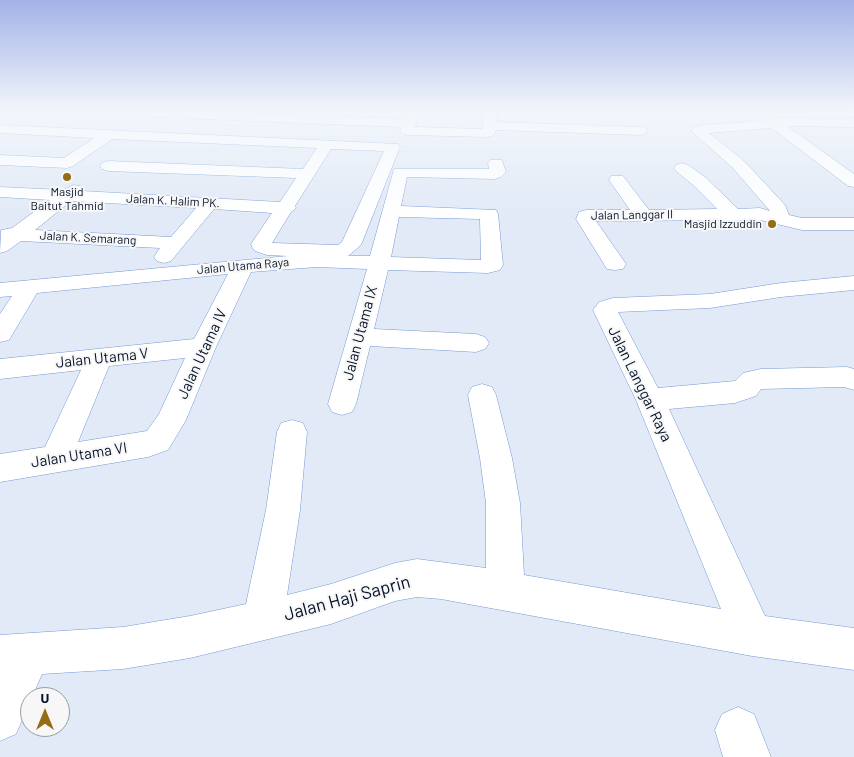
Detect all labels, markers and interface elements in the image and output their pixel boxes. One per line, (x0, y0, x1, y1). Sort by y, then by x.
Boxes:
marker: Masjid Baitut Tahmid (61, 171, 73, 183)
place label: Masjid Baitut Tahmid (31, 185, 103, 213)
street label: Jalan K. Halim PK. (126, 191, 220, 211)
street label: Jalan Langgar II (591, 207, 673, 223)
place label: Masjid Izzuddin (684, 217, 762, 231)
marker: Masjid Izzuddin (766, 218, 778, 230)
street label: Jalan K. Semarang (39, 228, 137, 248)
street label: Jalan Utama Raya (196, 255, 290, 277)
street label: Jalan Utama IX (339, 284, 381, 382)
street label: Jalan Utama IV (173, 306, 231, 402)
street label: Jalan Langgar Raya (604, 323, 676, 445)
street label: Jalan Utama V (55, 344, 149, 372)
street label: Jalan Utama VI (30, 439, 128, 471)
street label: Jalan Haji Saprin (281, 571, 413, 625)
north arrow (20, 687, 70, 737)
text: U (41, 689, 49, 706)

